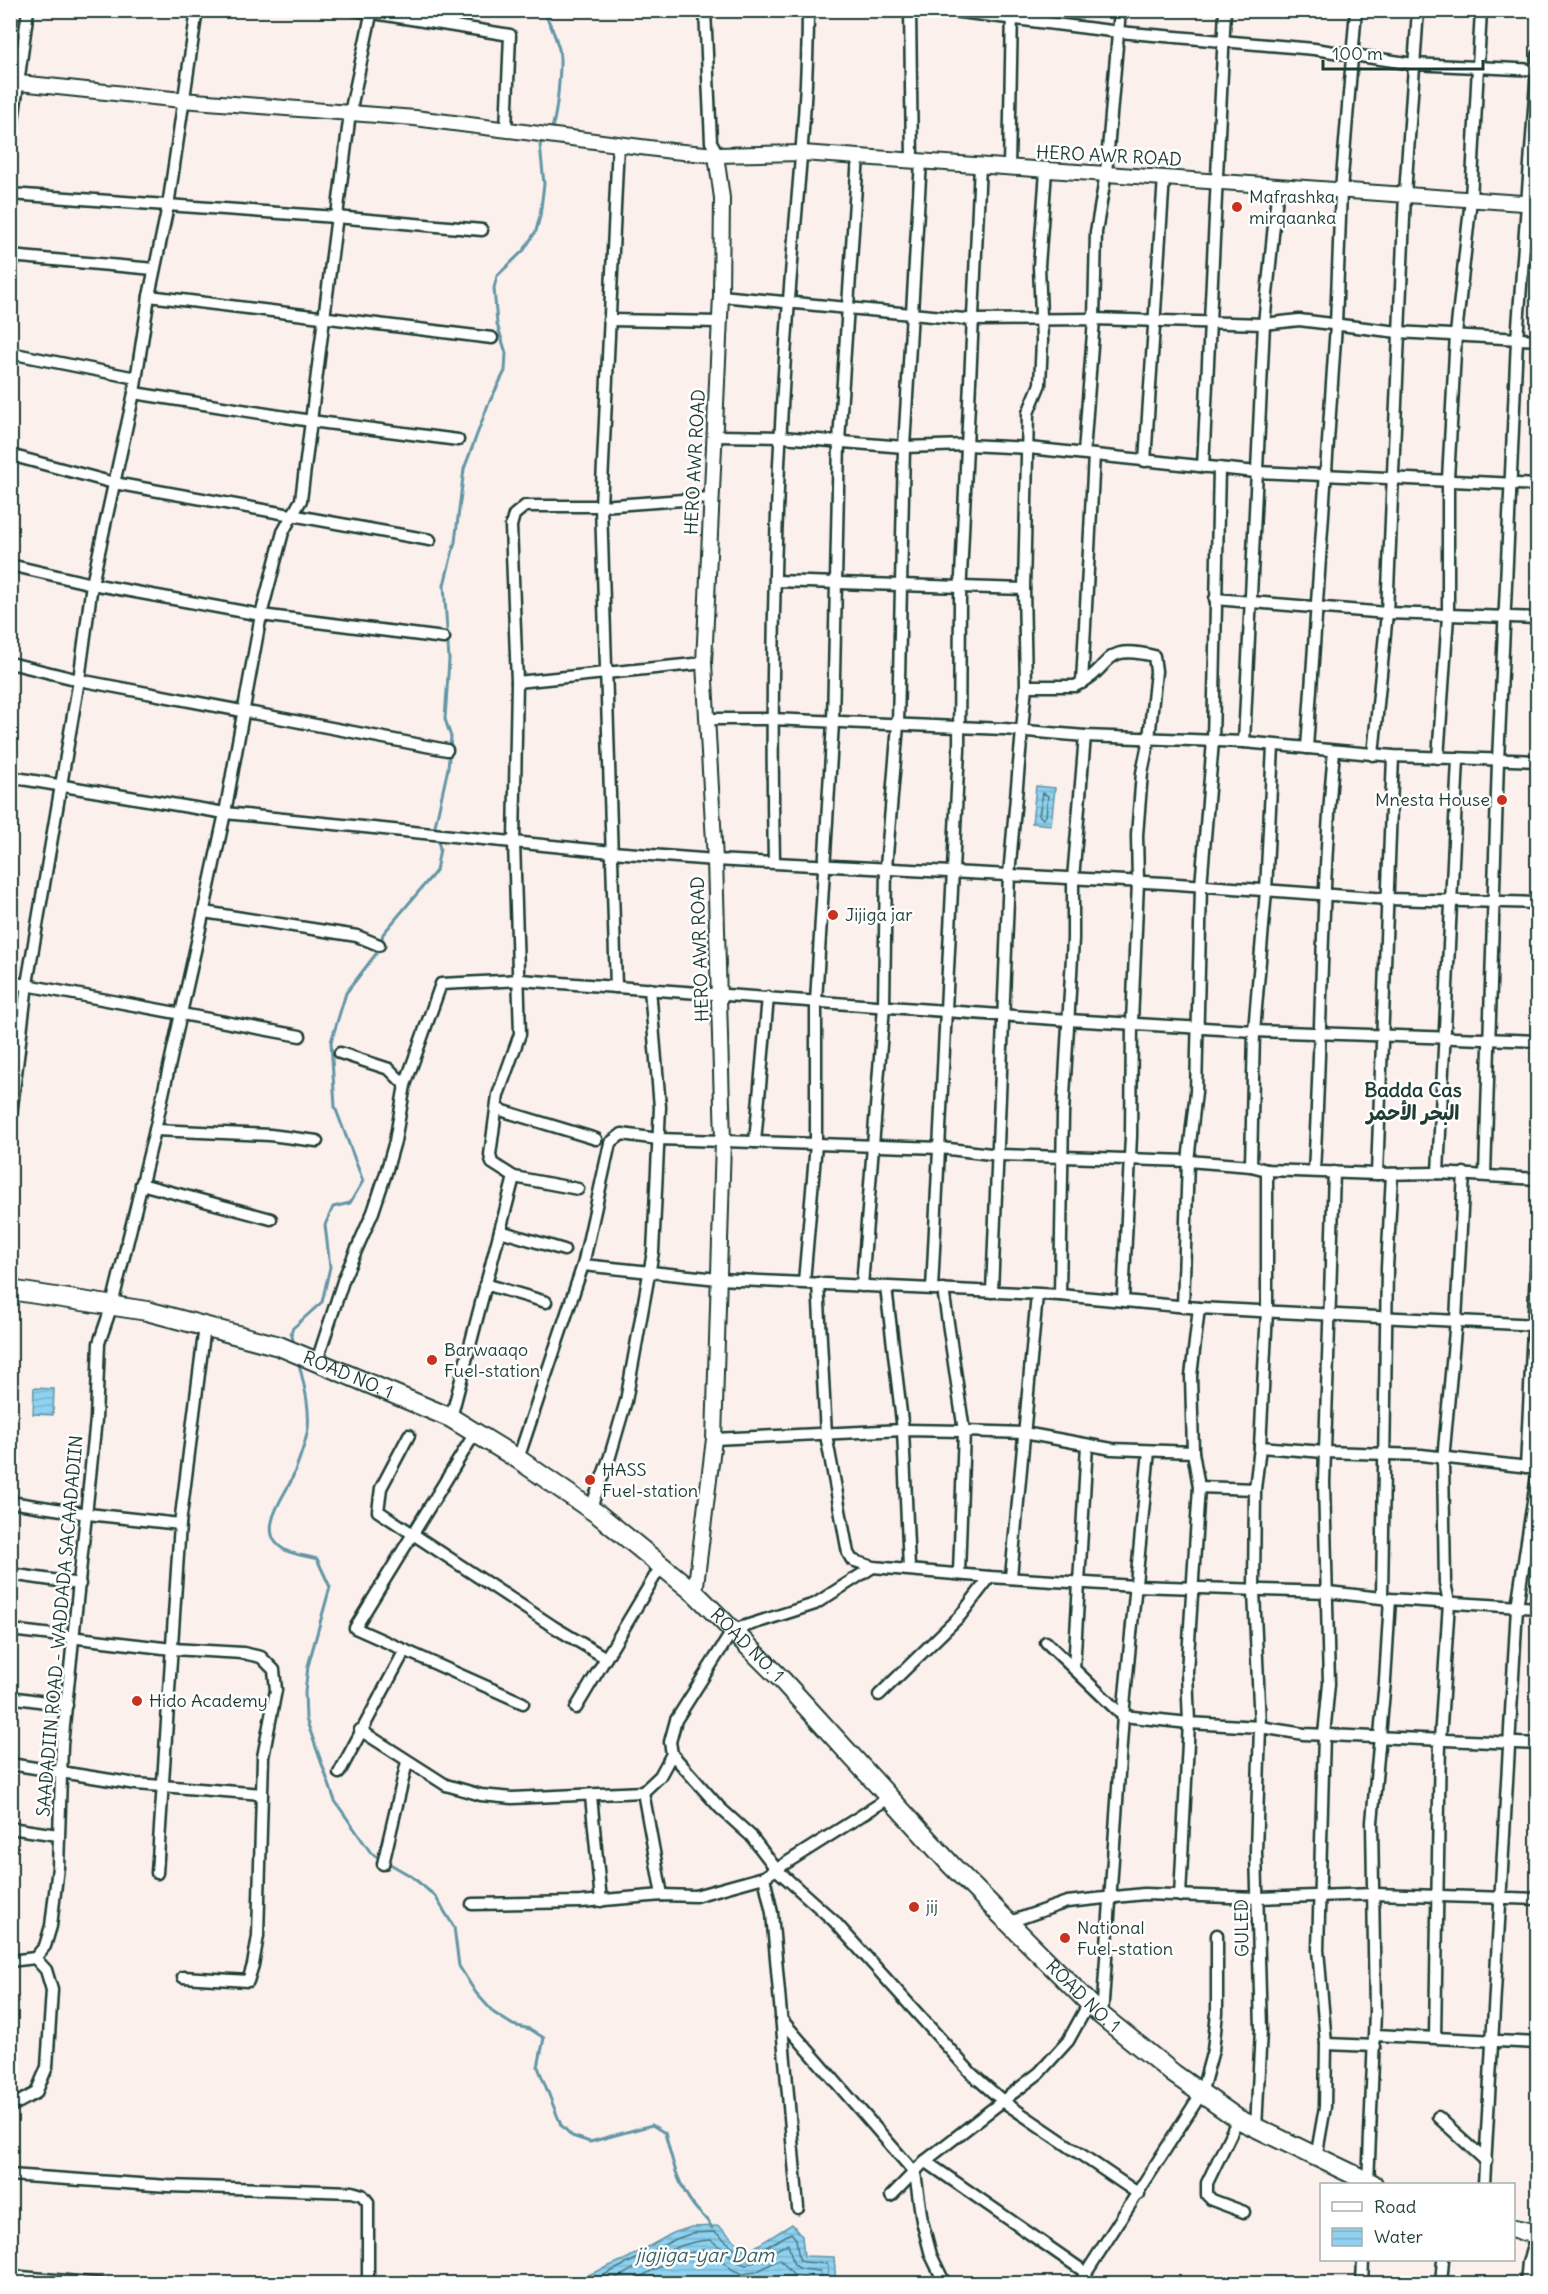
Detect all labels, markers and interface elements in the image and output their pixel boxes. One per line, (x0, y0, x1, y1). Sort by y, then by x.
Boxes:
scale bar (1323, 33, 1484, 71)
text: 100 m (1332, 42, 1383, 65)
street label: HERO AWR ROAD (1036, 140, 1182, 171)
place label: Mafrashka mirqaanka (1249, 185, 1336, 229)
marker: Mafrashka mirqaanka (1230, 200, 1244, 214)
street label: HERO AWR ROAD (679, 389, 710, 535)
place label: Mnesta House (1375, 788, 1490, 811)
marker: Mnesta House (1495, 793, 1509, 807)
street label: HERO AWR ROAD (685, 876, 714, 1022)
place label: Jijiga jar (845, 903, 913, 926)
marker: Jijiga jar (826, 908, 840, 922)
district label: Badda Cas البحر الأحمر (1364, 1077, 1462, 1126)
place label: Barwaaqo Fuel-station (444, 1338, 540, 1382)
street label: ROAD NO. 1 (300, 1345, 397, 1403)
marker: Barwaaqo Fuel-station (425, 1353, 439, 1367)
street label: SAADADIIN ROAD - WADDADA SACAADADIIN (31, 1434, 88, 1818)
place label: HASS Fuel-station (602, 1458, 698, 1502)
marker: HASS Fuel-station (583, 1473, 597, 1487)
street label: ROAD NO. 1 (706, 1603, 789, 1687)
place label: Hido Academy (149, 1689, 268, 1712)
marker: Hido Academy (130, 1694, 144, 1708)
place label: jij (925, 1895, 938, 1918)
street label: GULED (1229, 1899, 1254, 1957)
marker: jij (907, 1900, 921, 1914)
place label: National Fuel-station (1077, 1916, 1173, 1960)
marker: National Fuel-station (1058, 1931, 1072, 1945)
street label: ROAD NO. 1 (1041, 1954, 1125, 2037)
legend (1320, 2183, 1515, 2261)
text: Road (1374, 2195, 1417, 2218)
text: Water (1374, 2225, 1424, 2248)
water label: jigjiga-yar Dam (634, 2242, 775, 2267)

